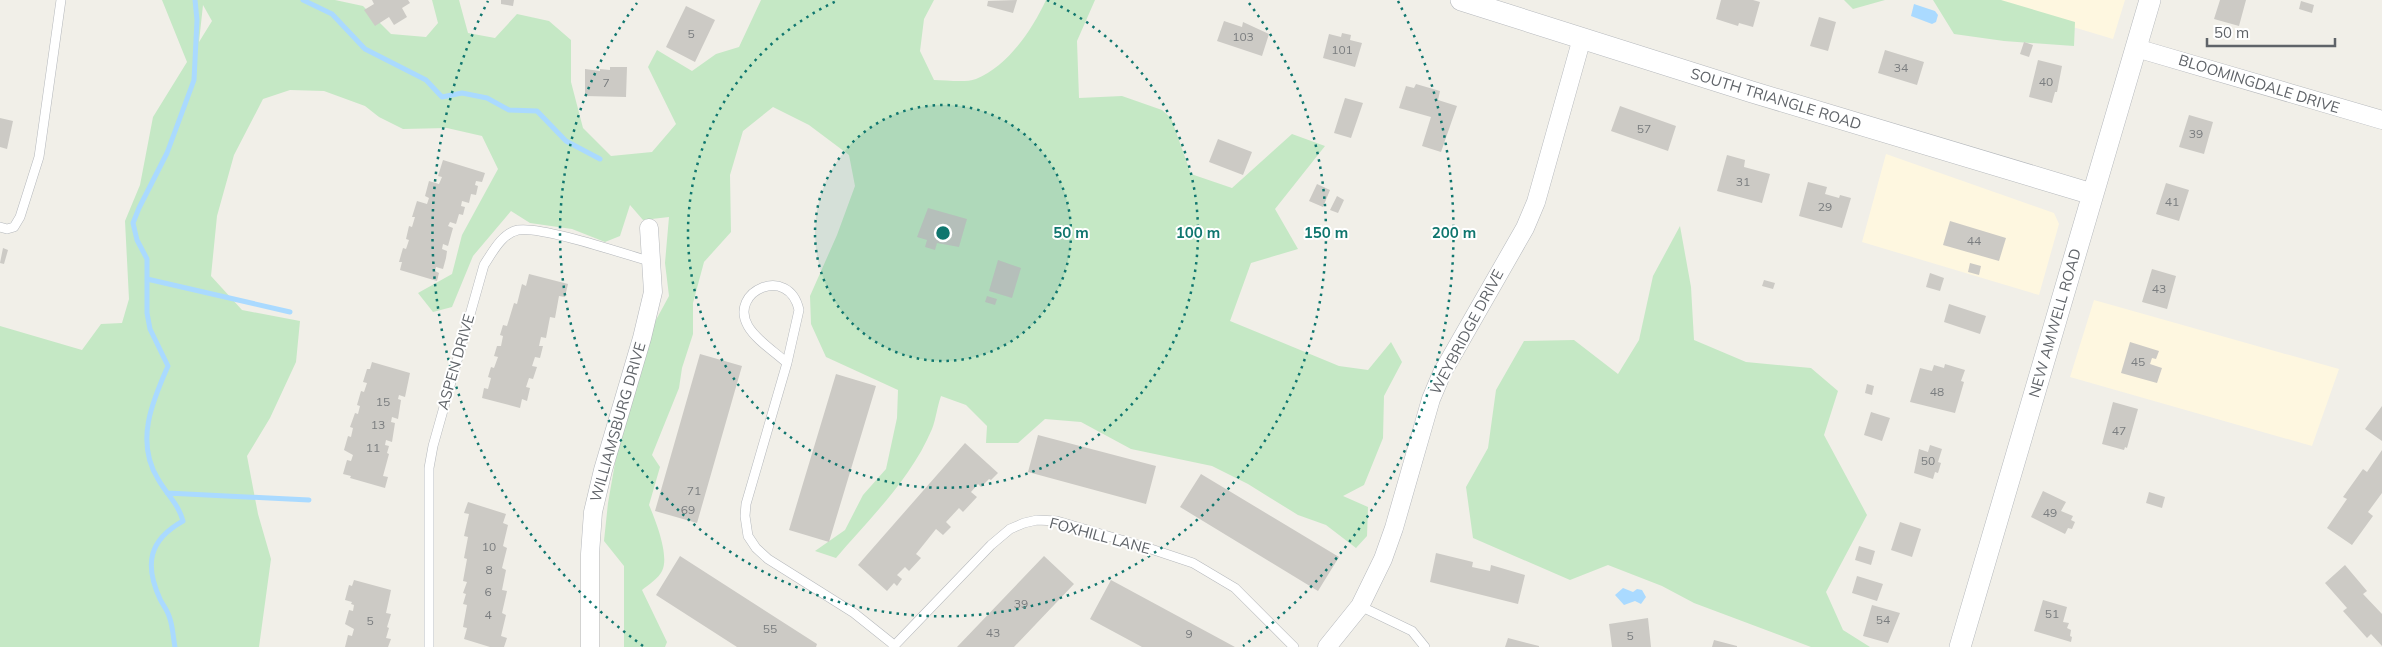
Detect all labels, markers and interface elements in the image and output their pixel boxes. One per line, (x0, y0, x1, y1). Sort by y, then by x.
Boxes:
scale bar (2207, 15, 2334, 47)
text: 50 m (2214, 23, 2249, 42)
house number: 5 (687, 26, 695, 41)
house number: 103 (1232, 29, 1254, 44)
house number: 101 (1331, 42, 1353, 57)
street label: BLOOMINGDALE DRIVE (2176, 50, 2342, 117)
house number: 34 (1894, 60, 1908, 75)
street label: SOUTH TRIANGLE ROAD (1688, 63, 1864, 134)
house number: 40 (2039, 74, 2053, 89)
house number: 7 (602, 75, 610, 90)
house number: 57 (1637, 121, 1651, 136)
house number: 39 (2189, 126, 2203, 141)
house number: 31 (1736, 174, 1750, 189)
house number: 41 (2165, 194, 2179, 209)
house number: 29 (1818, 199, 1832, 214)
text: 50 m (1053, 223, 1089, 242)
text: 100 m (1176, 223, 1220, 242)
text: 150 m (1304, 223, 1348, 242)
text: 200 m (1432, 223, 1476, 242)
centre of rings (934, 224, 952, 242)
house number: 44 (1967, 233, 1981, 248)
street label: NEW AMWELL ROAD (2024, 246, 2085, 400)
street label: WEYBRIDGE DRIVE (1426, 266, 1508, 398)
house number: 43 (2152, 281, 2166, 296)
street label: ASPEN DRIVE (433, 312, 478, 412)
street label: WILLIAMSBURG DRIVE (586, 340, 649, 504)
house number: 45 (2131, 354, 2145, 369)
house number: 48 (1930, 384, 1944, 399)
house number: 15 (376, 394, 390, 409)
house number: 13 (371, 417, 385, 432)
house number: 47 (2112, 423, 2126, 438)
house number: 11 (366, 440, 380, 455)
house number: 50 (1921, 453, 1935, 468)
house number: 71 (687, 483, 701, 498)
house number: 69 (681, 502, 695, 517)
house number: 49 (2043, 505, 2057, 520)
street label: FOXHILL LANE (1048, 513, 1153, 558)
house number: 10 (482, 539, 496, 554)
house number: 8 (485, 562, 493, 577)
house number: 6 (484, 584, 492, 599)
house number: 39 (1014, 596, 1028, 611)
house number: 51 (2045, 606, 2059, 621)
house number: 4 (484, 607, 492, 622)
house number: 54 (1876, 612, 1890, 627)
house number: 5 (366, 613, 374, 628)
house number: 55 (763, 621, 777, 636)
house number: 43 (986, 625, 1000, 640)
house number: 9 (1185, 626, 1193, 641)
house number: 5 (1626, 628, 1634, 643)

